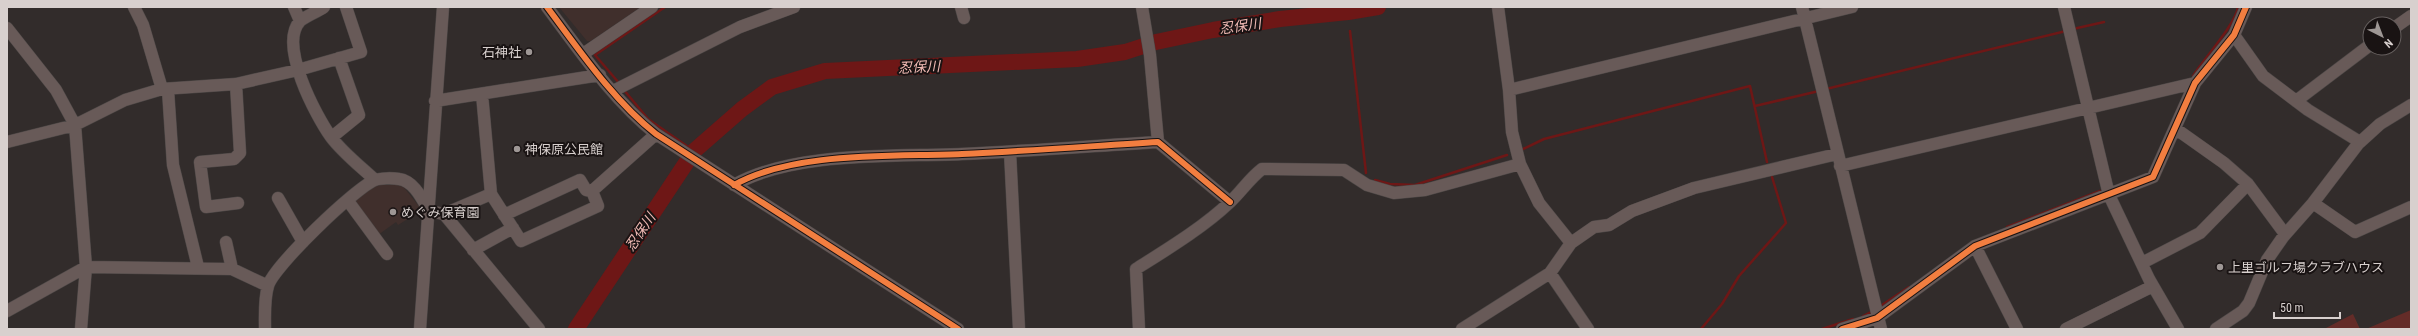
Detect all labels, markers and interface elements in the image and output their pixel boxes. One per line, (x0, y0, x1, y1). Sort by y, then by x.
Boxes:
water label: 忍保川 (1218, 15, 1264, 37)
north arrow (2362, 16, 2402, 56)
text: N (2381, 36, 2395, 50)
place label: 石神社 (482, 45, 521, 60)
marker: 石神社 (524, 47, 534, 57)
water label: 忍保川 (898, 58, 942, 76)
place label: 神保原公民館 (525, 142, 603, 157)
marker: 神保原公民館 (512, 144, 522, 154)
place label: めぐみ保育園 (401, 205, 479, 220)
marker: めぐみ保育園 (388, 207, 398, 217)
water label: 忍保川 (622, 208, 659, 254)
place label: 上里ゴルフ場クラブハウス (2228, 260, 2384, 275)
marker: 上里ゴルフ場クラブハウス (2215, 262, 2225, 272)
scale bar (2274, 294, 2340, 320)
text: 50 m (2280, 301, 2304, 315)

